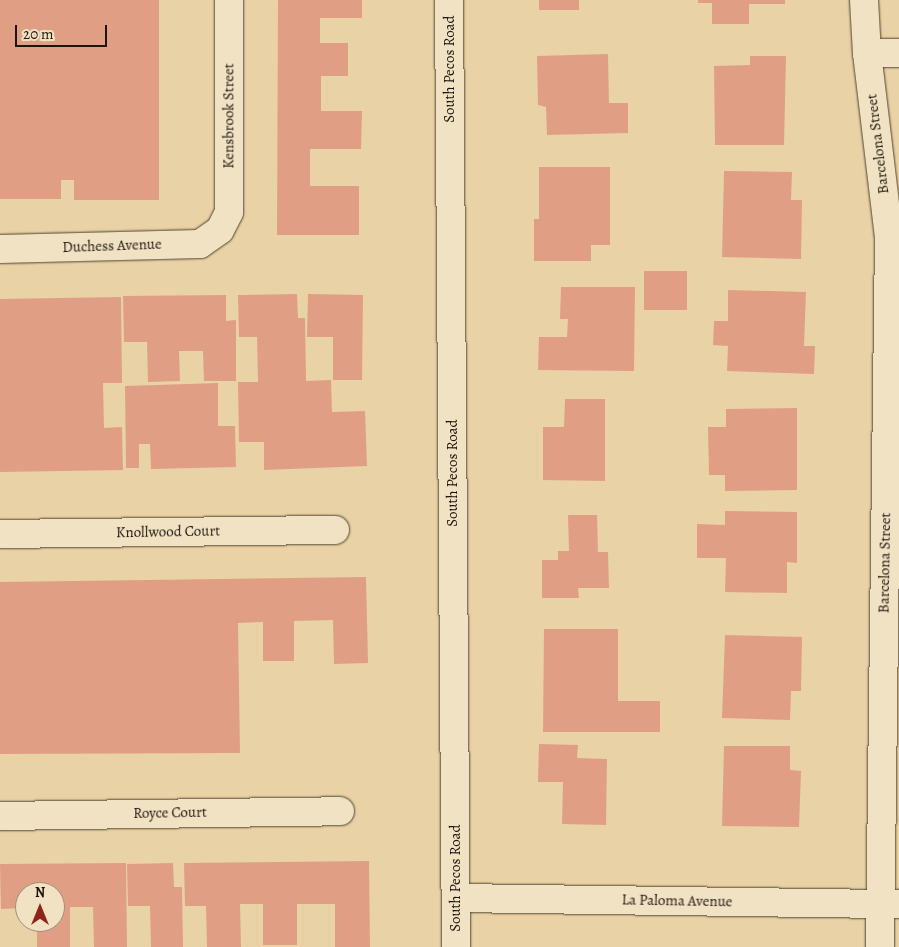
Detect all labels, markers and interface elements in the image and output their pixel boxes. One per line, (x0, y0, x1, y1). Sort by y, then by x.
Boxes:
scale bar (18, 15, 110, 47)
street label: South Pecos Road (441, 15, 459, 123)
text: 20 m (23, 24, 54, 44)
street label: Kensbrook Street (220, 63, 238, 169)
street label: Barcelona Street (863, 93, 893, 195)
street label: Duchess Avenue (62, 235, 162, 257)
street label: South Pecos Road (444, 419, 462, 527)
street label: Barcelona Street (875, 513, 895, 613)
street label: Knollwood Court (116, 522, 220, 542)
street label: Royce Court (133, 803, 207, 823)
street label: South Pecos Road (447, 824, 465, 932)
north arrow (15, 882, 65, 932)
text: N (35, 883, 45, 902)
street label: La Paloma Avenue (621, 891, 733, 911)

